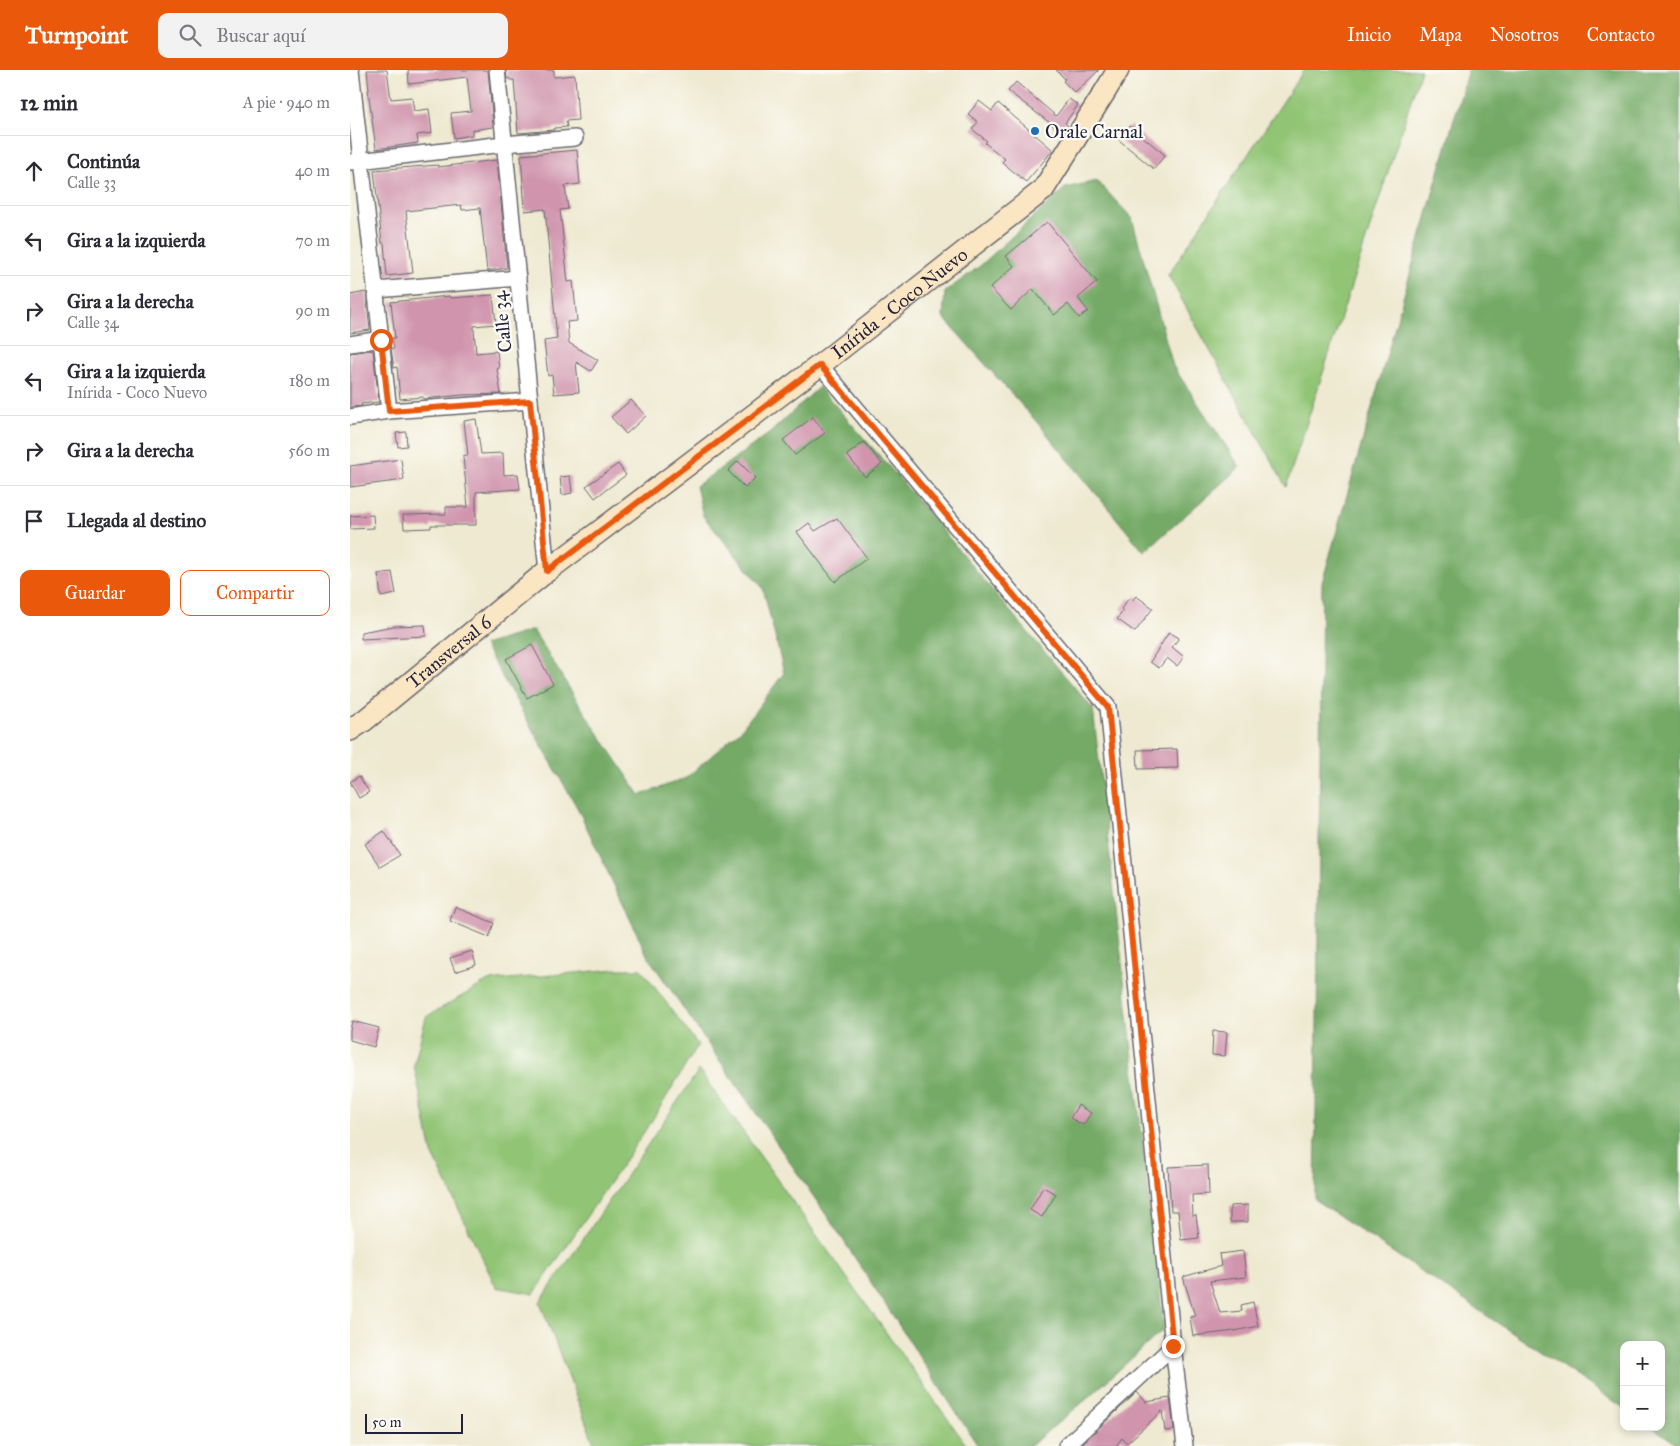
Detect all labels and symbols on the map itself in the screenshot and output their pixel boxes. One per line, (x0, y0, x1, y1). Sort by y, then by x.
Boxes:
place label: Orale Carnal (1045, 120, 1144, 143)
marker: Orale Carnal (1029, 125, 1041, 137)
street label: Inírida - Coco Nuevo (827, 242, 972, 363)
street label: Calle 34 (487, 290, 517, 354)
route start (370, 329, 393, 352)
street label: Transversal 6 (401, 609, 497, 693)
route end (1162, 1335, 1185, 1358)
scale bar (365, 1411, 462, 1434)

